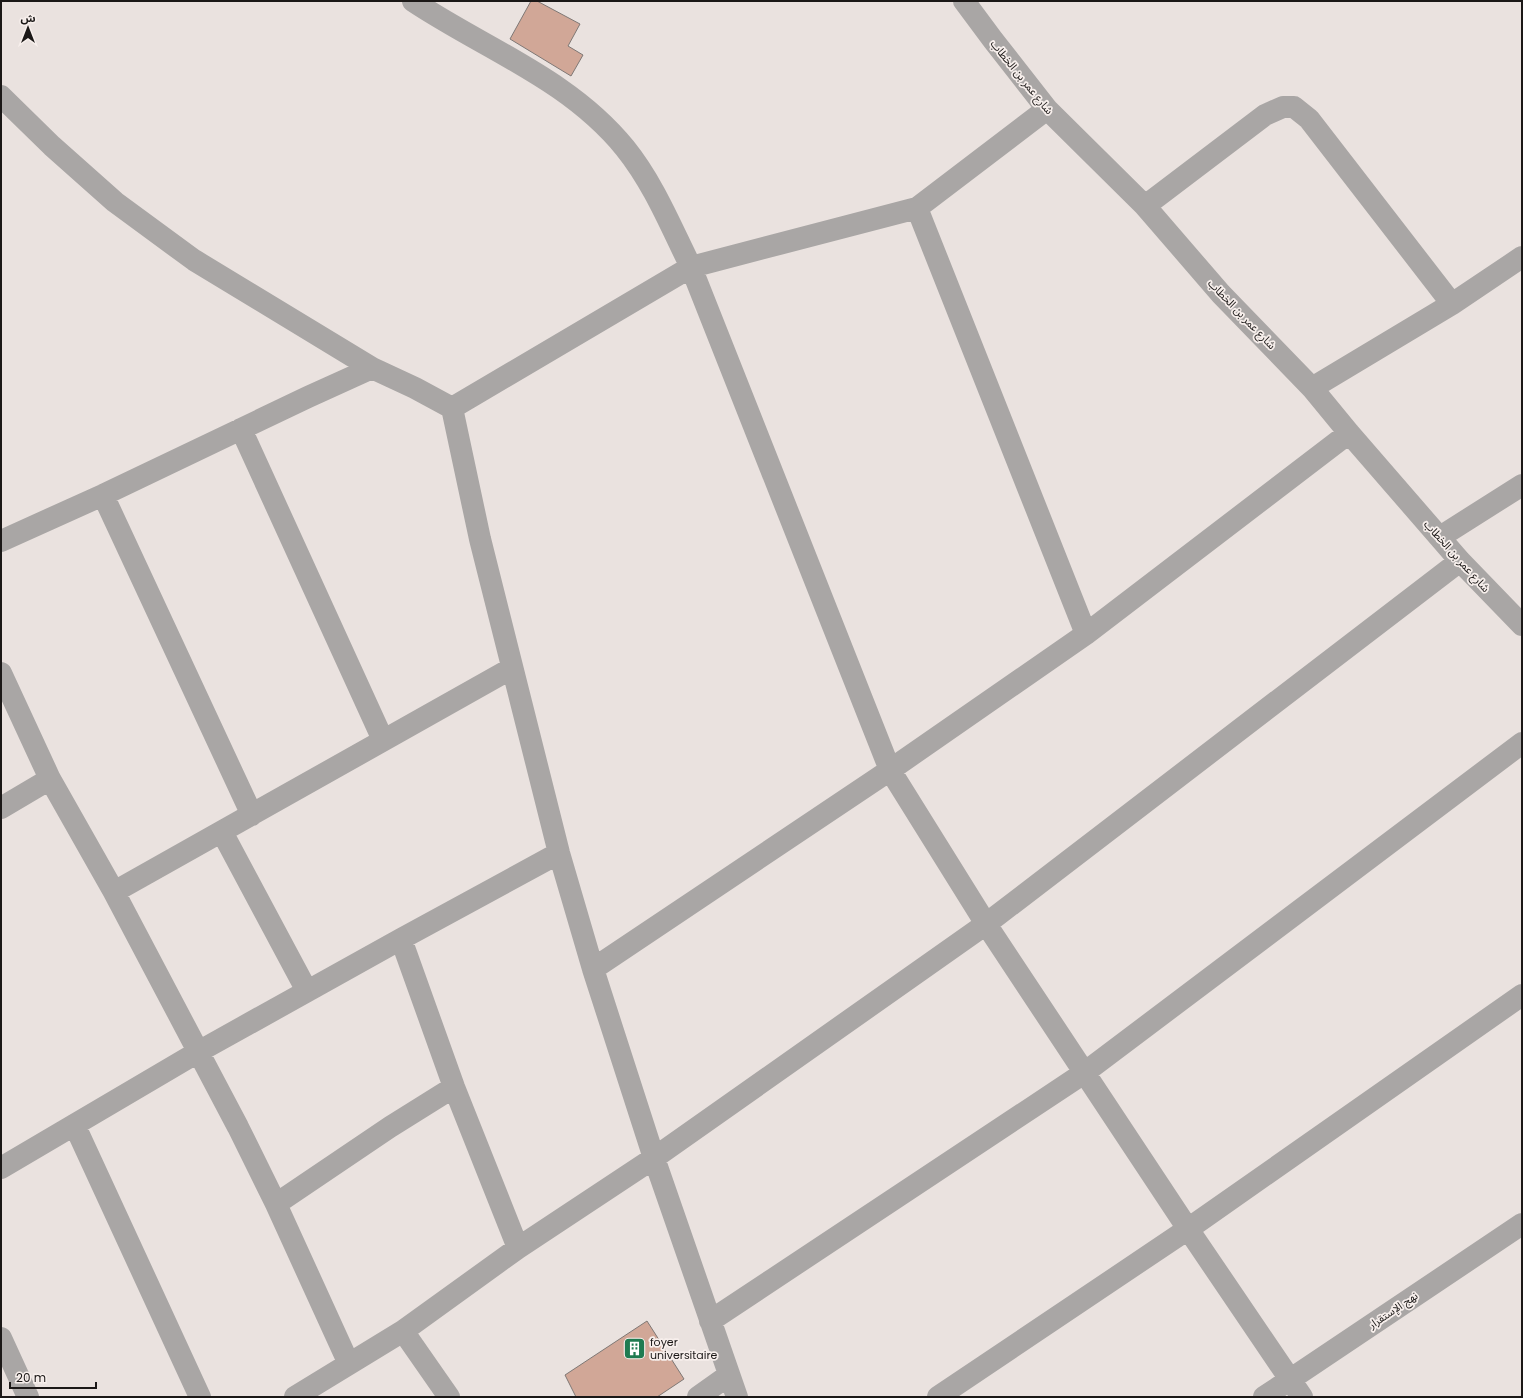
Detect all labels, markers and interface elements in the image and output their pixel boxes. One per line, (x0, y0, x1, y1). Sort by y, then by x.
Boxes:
north arrow (8, 8, 48, 48)
text: ش (20, 10, 36, 26)
street label: شارع عمر بن الخطاب (987, 36, 1057, 118)
street label: شارع عمر بن الخطاب (1204, 275, 1280, 353)
street label: شارع عمر بن الخطاب (1420, 516, 1494, 596)
street label: نهج الإستقرار (1364, 1288, 1421, 1333)
place label: foyer universitaire (650, 1334, 718, 1363)
building icon: foyer universitaire (622, 1335, 648, 1361)
scale bar (10, 1364, 96, 1390)
text: 20 m (16, 1369, 46, 1386)

